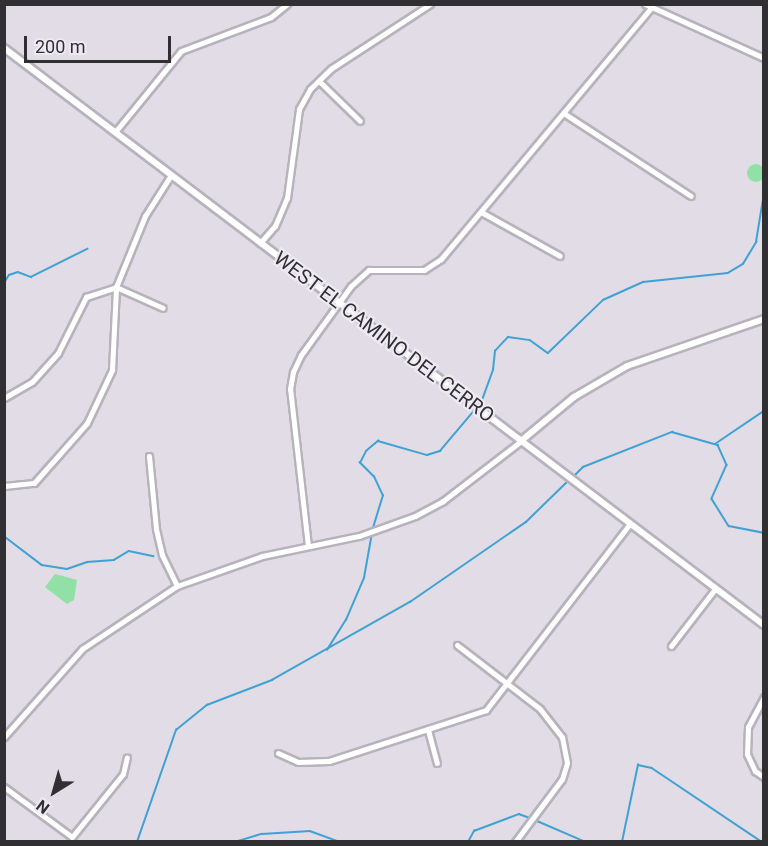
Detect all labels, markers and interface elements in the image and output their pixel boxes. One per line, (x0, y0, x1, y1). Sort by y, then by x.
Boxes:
scale bar (27, 24, 174, 62)
text: 200 m (35, 36, 86, 57)
street label: WEST EL CAMINO DEL CERRO (269, 246, 499, 428)
north arrow (24, 762, 84, 822)
text: N (33, 796, 53, 818)

